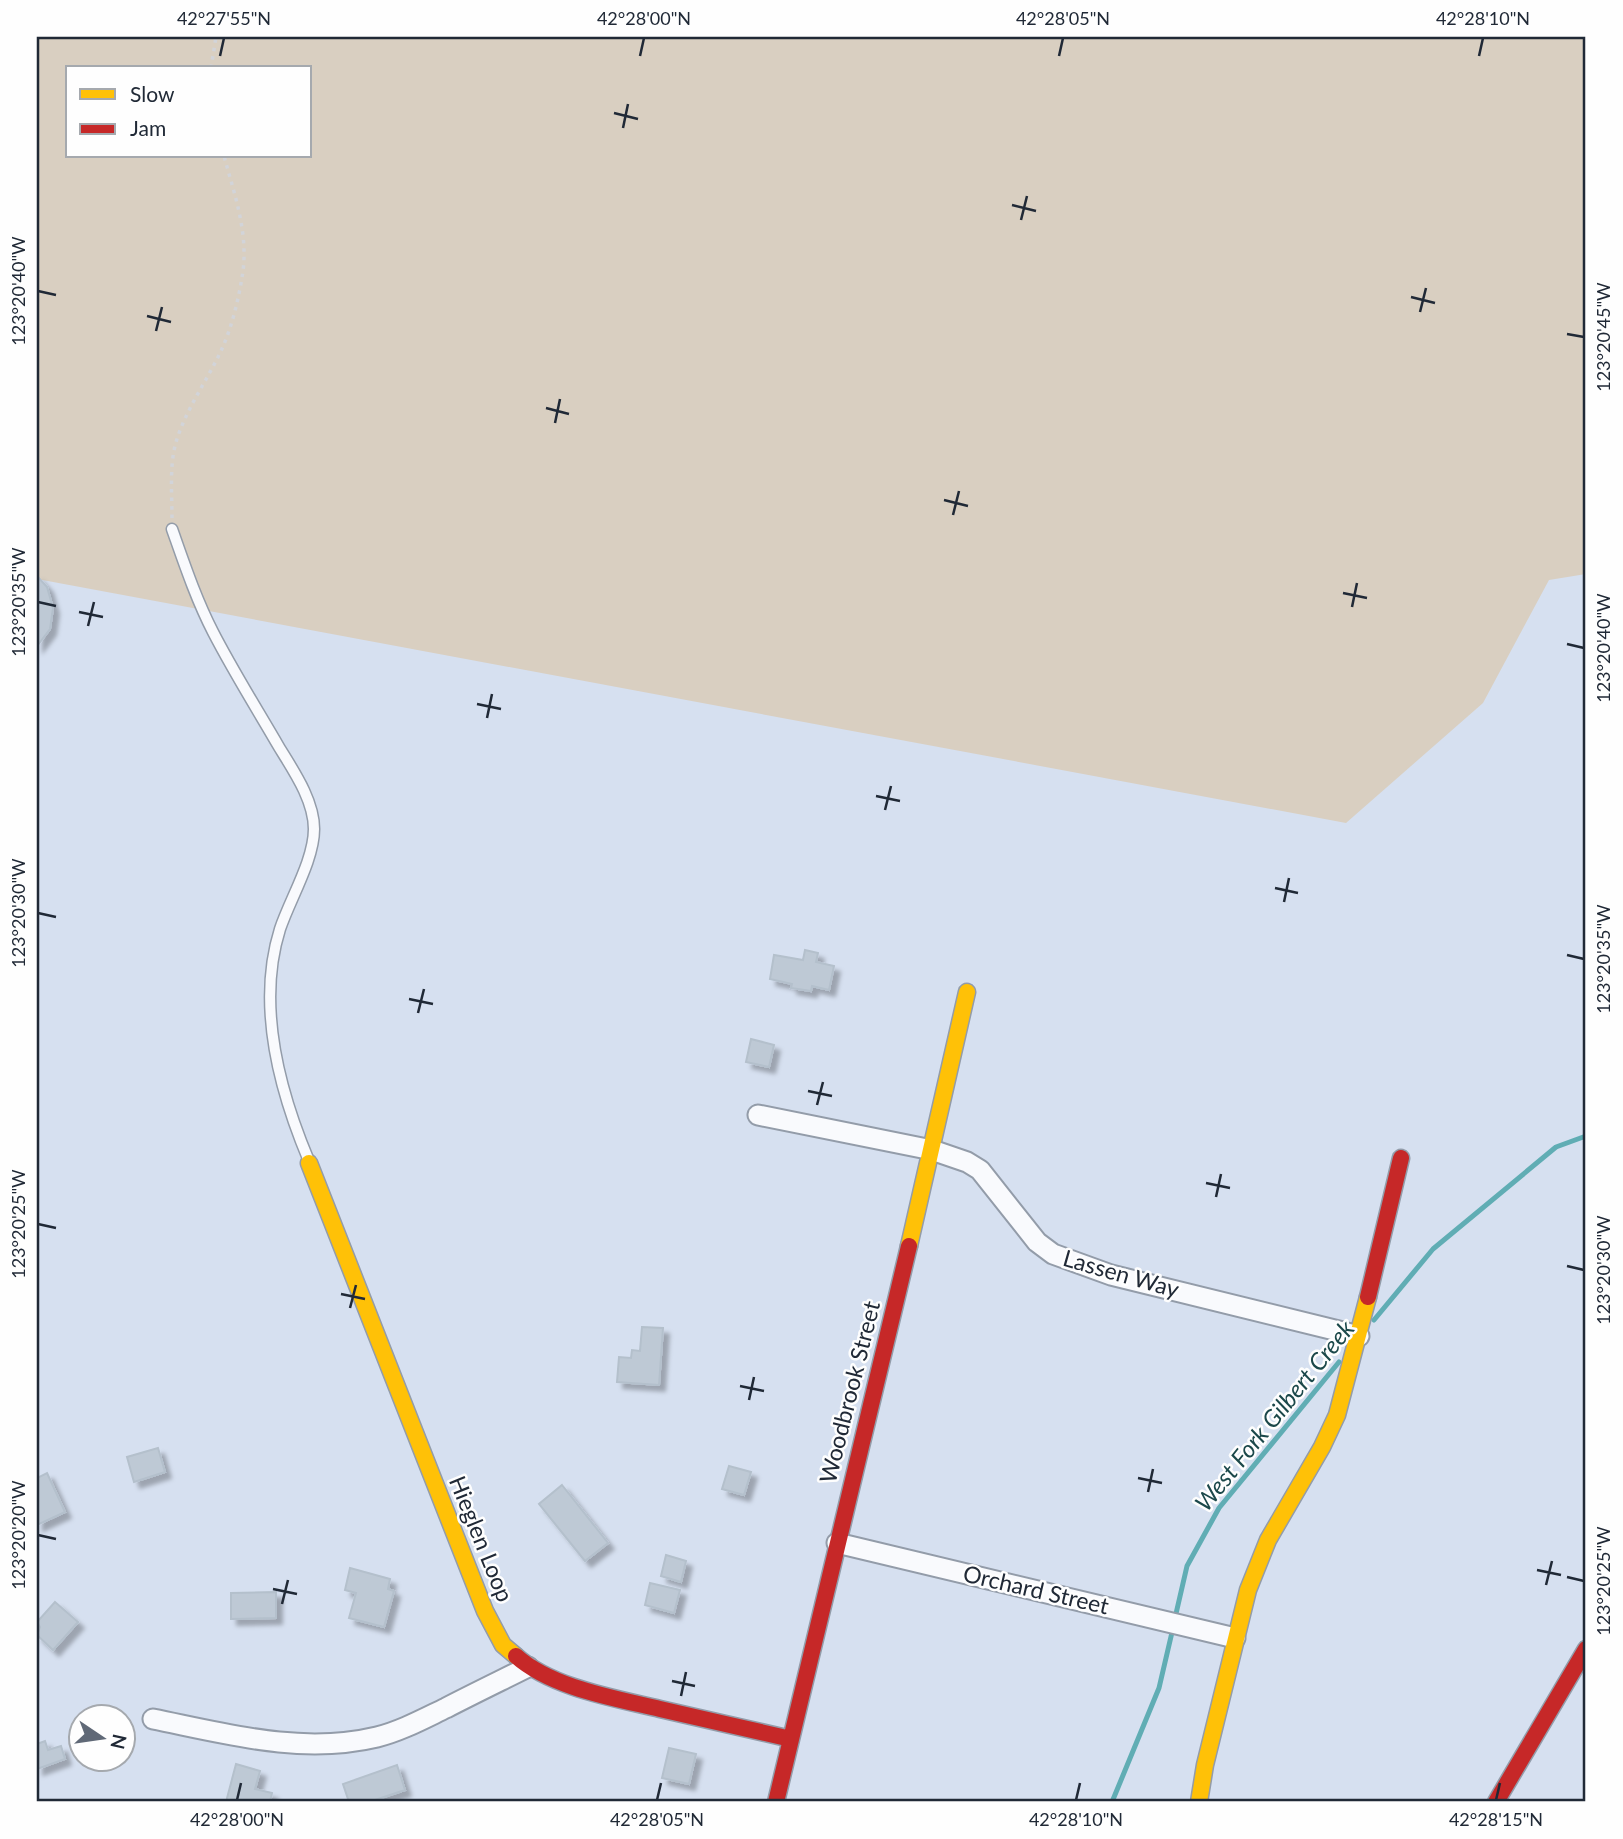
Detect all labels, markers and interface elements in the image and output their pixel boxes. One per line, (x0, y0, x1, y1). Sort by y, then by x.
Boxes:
text: 42°27'55"N (177, 7, 271, 29)
text: 42°28'00"N (597, 7, 691, 29)
text: 42°28'05"N (1016, 7, 1110, 29)
text: 42°28'10"N (1436, 7, 1530, 29)
legend (66, 66, 312, 158)
text: Slow (130, 81, 175, 106)
text: Jam (130, 115, 166, 140)
text: 123°20'40"W (7, 236, 29, 346)
text: 123°20'45"W (1592, 282, 1614, 392)
text: 123°20'35"W (7, 547, 29, 657)
text: 123°20'40"W (1592, 593, 1614, 703)
text: 123°20'30"W (7, 858, 29, 968)
text: 123°20'35"W (1592, 904, 1614, 1014)
text: 123°20'25"W (7, 1169, 29, 1279)
text: 123°20'30"W (1592, 1215, 1614, 1325)
street label: Lassen Way (1060, 1243, 1183, 1303)
street label: Woodbrook Street (813, 1297, 885, 1486)
water label: West Fork Gilbert Creek (1188, 1313, 1360, 1516)
street label: Hieglen Loop (444, 1472, 520, 1606)
text: 123°20'20"W (7, 1480, 29, 1590)
text: 123°20'25"W (1592, 1526, 1614, 1636)
street label: Orchard Street (961, 1559, 1112, 1620)
north arrow (66, 1702, 136, 1772)
text: N (106, 1732, 132, 1752)
text: 42°28'00"N (190, 1808, 284, 1830)
text: 42°28'05"N (610, 1808, 704, 1830)
text: 42°28'10"N (1029, 1808, 1123, 1830)
text: 42°28'15"N (1449, 1808, 1543, 1830)

